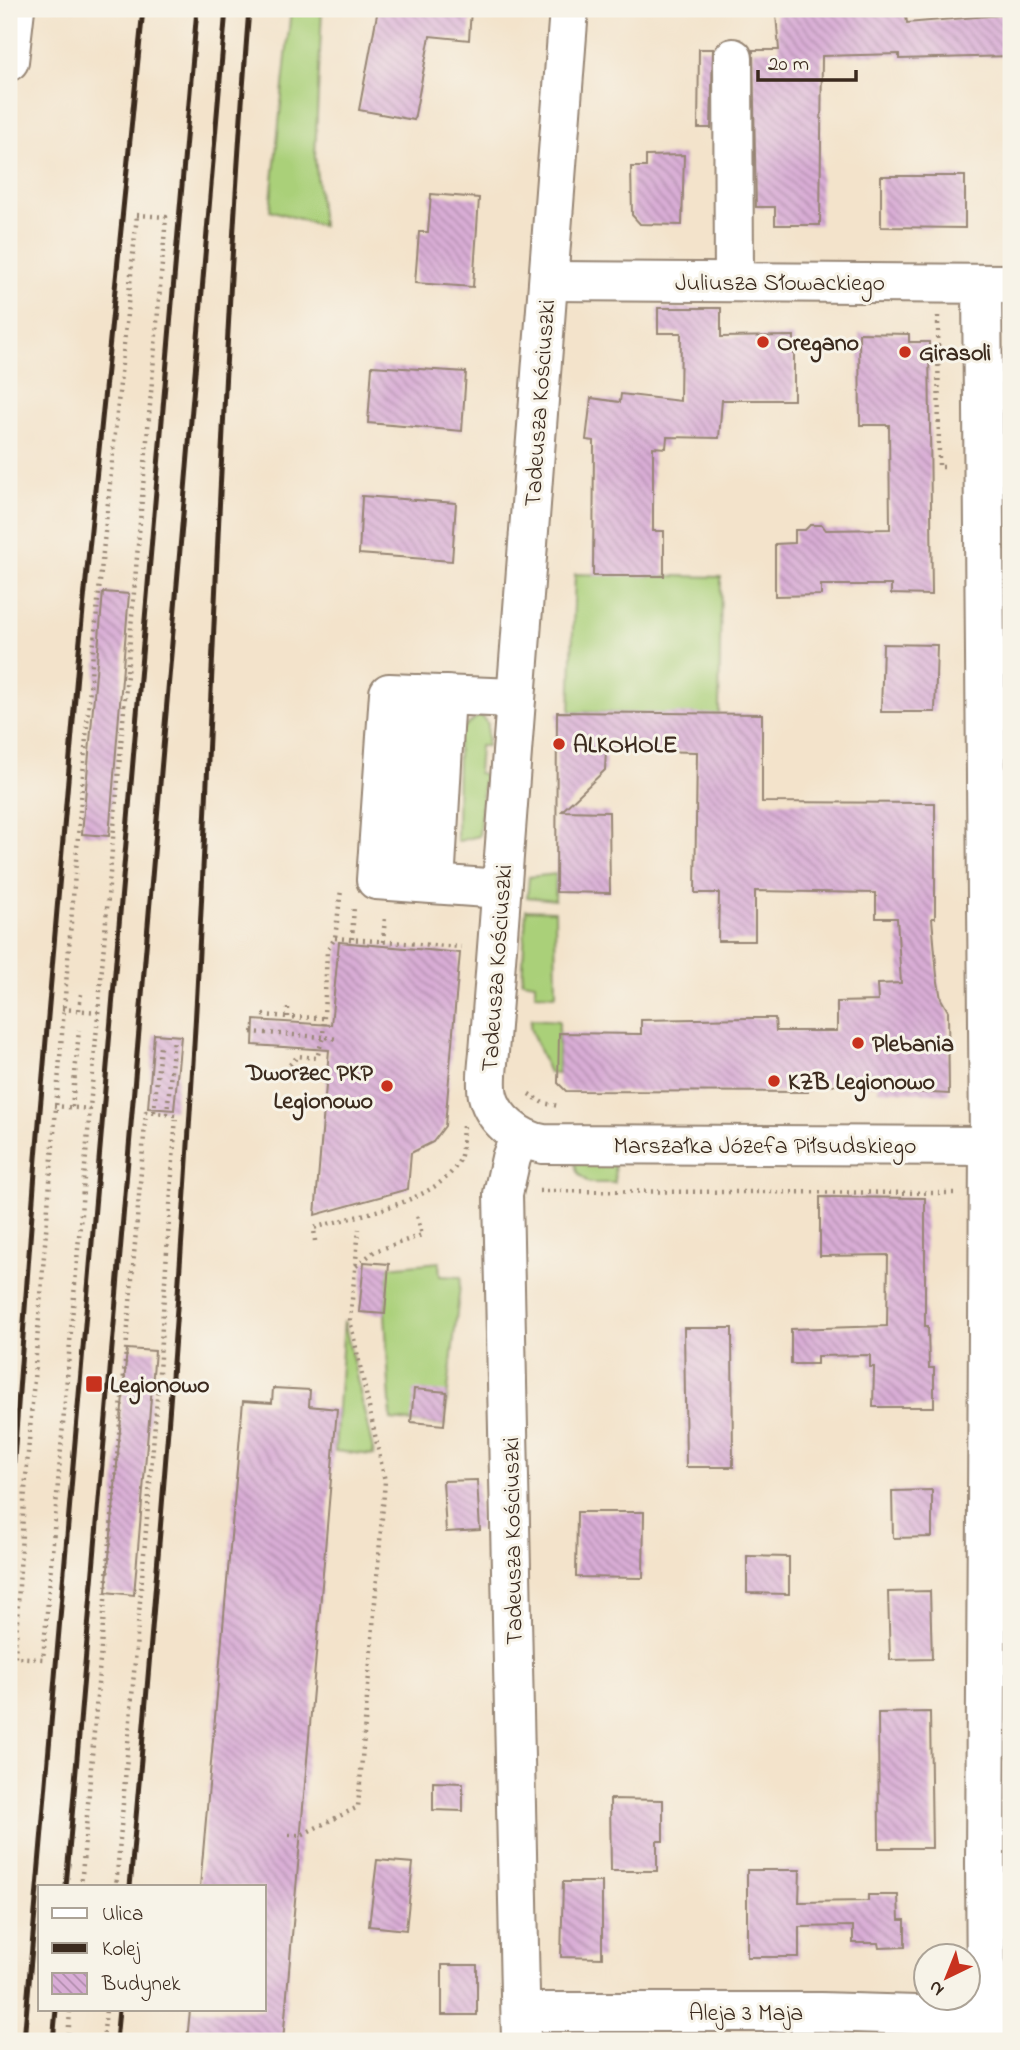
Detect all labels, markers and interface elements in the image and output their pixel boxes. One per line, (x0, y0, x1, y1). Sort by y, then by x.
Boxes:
scale bar (758, 38, 856, 82)
text: 20 m (768, 50, 809, 80)
street label: Juliusza Słowackiego (675, 267, 885, 302)
street label: Tadeusza Kościuszki (517, 298, 566, 508)
place label: Oregano (777, 327, 859, 363)
marker: Oregano (755, 334, 771, 350)
place label: Girasoli (919, 337, 991, 372)
marker: Girasoli (897, 344, 913, 360)
place label: ALKOHOLE (573, 729, 677, 764)
marker: ALKOHOLE (551, 736, 567, 752)
street label: Tadeusza Kościuszki (474, 863, 523, 1073)
place label: Plebania (872, 1028, 954, 1063)
marker: Plebania (850, 1035, 866, 1051)
place label: Dworzec PKP Legionowo (245, 1057, 374, 1121)
place label: KZB Legionowo (788, 1066, 935, 1102)
marker: KZB Legionowo (766, 1073, 782, 1089)
marker: Dworzec PKP Legionowo (379, 1078, 395, 1094)
street label: Marszałka Józefa Piłsudskiego (614, 1130, 916, 1165)
place label: Legionowo (110, 1369, 210, 1405)
marker: Legionowo (84, 1374, 104, 1394)
street label: Tadeusza Kościuszki (495, 1437, 534, 1645)
legend (38, 1885, 266, 2011)
text: Ulica (102, 1900, 143, 1930)
text: Kolej (102, 1935, 140, 1965)
north arrow (912, 1941, 982, 2011)
text: Budynek (101, 1970, 181, 2002)
text: N (923, 1973, 951, 2002)
street label: Aleja 3 Maja (689, 1997, 803, 2032)

